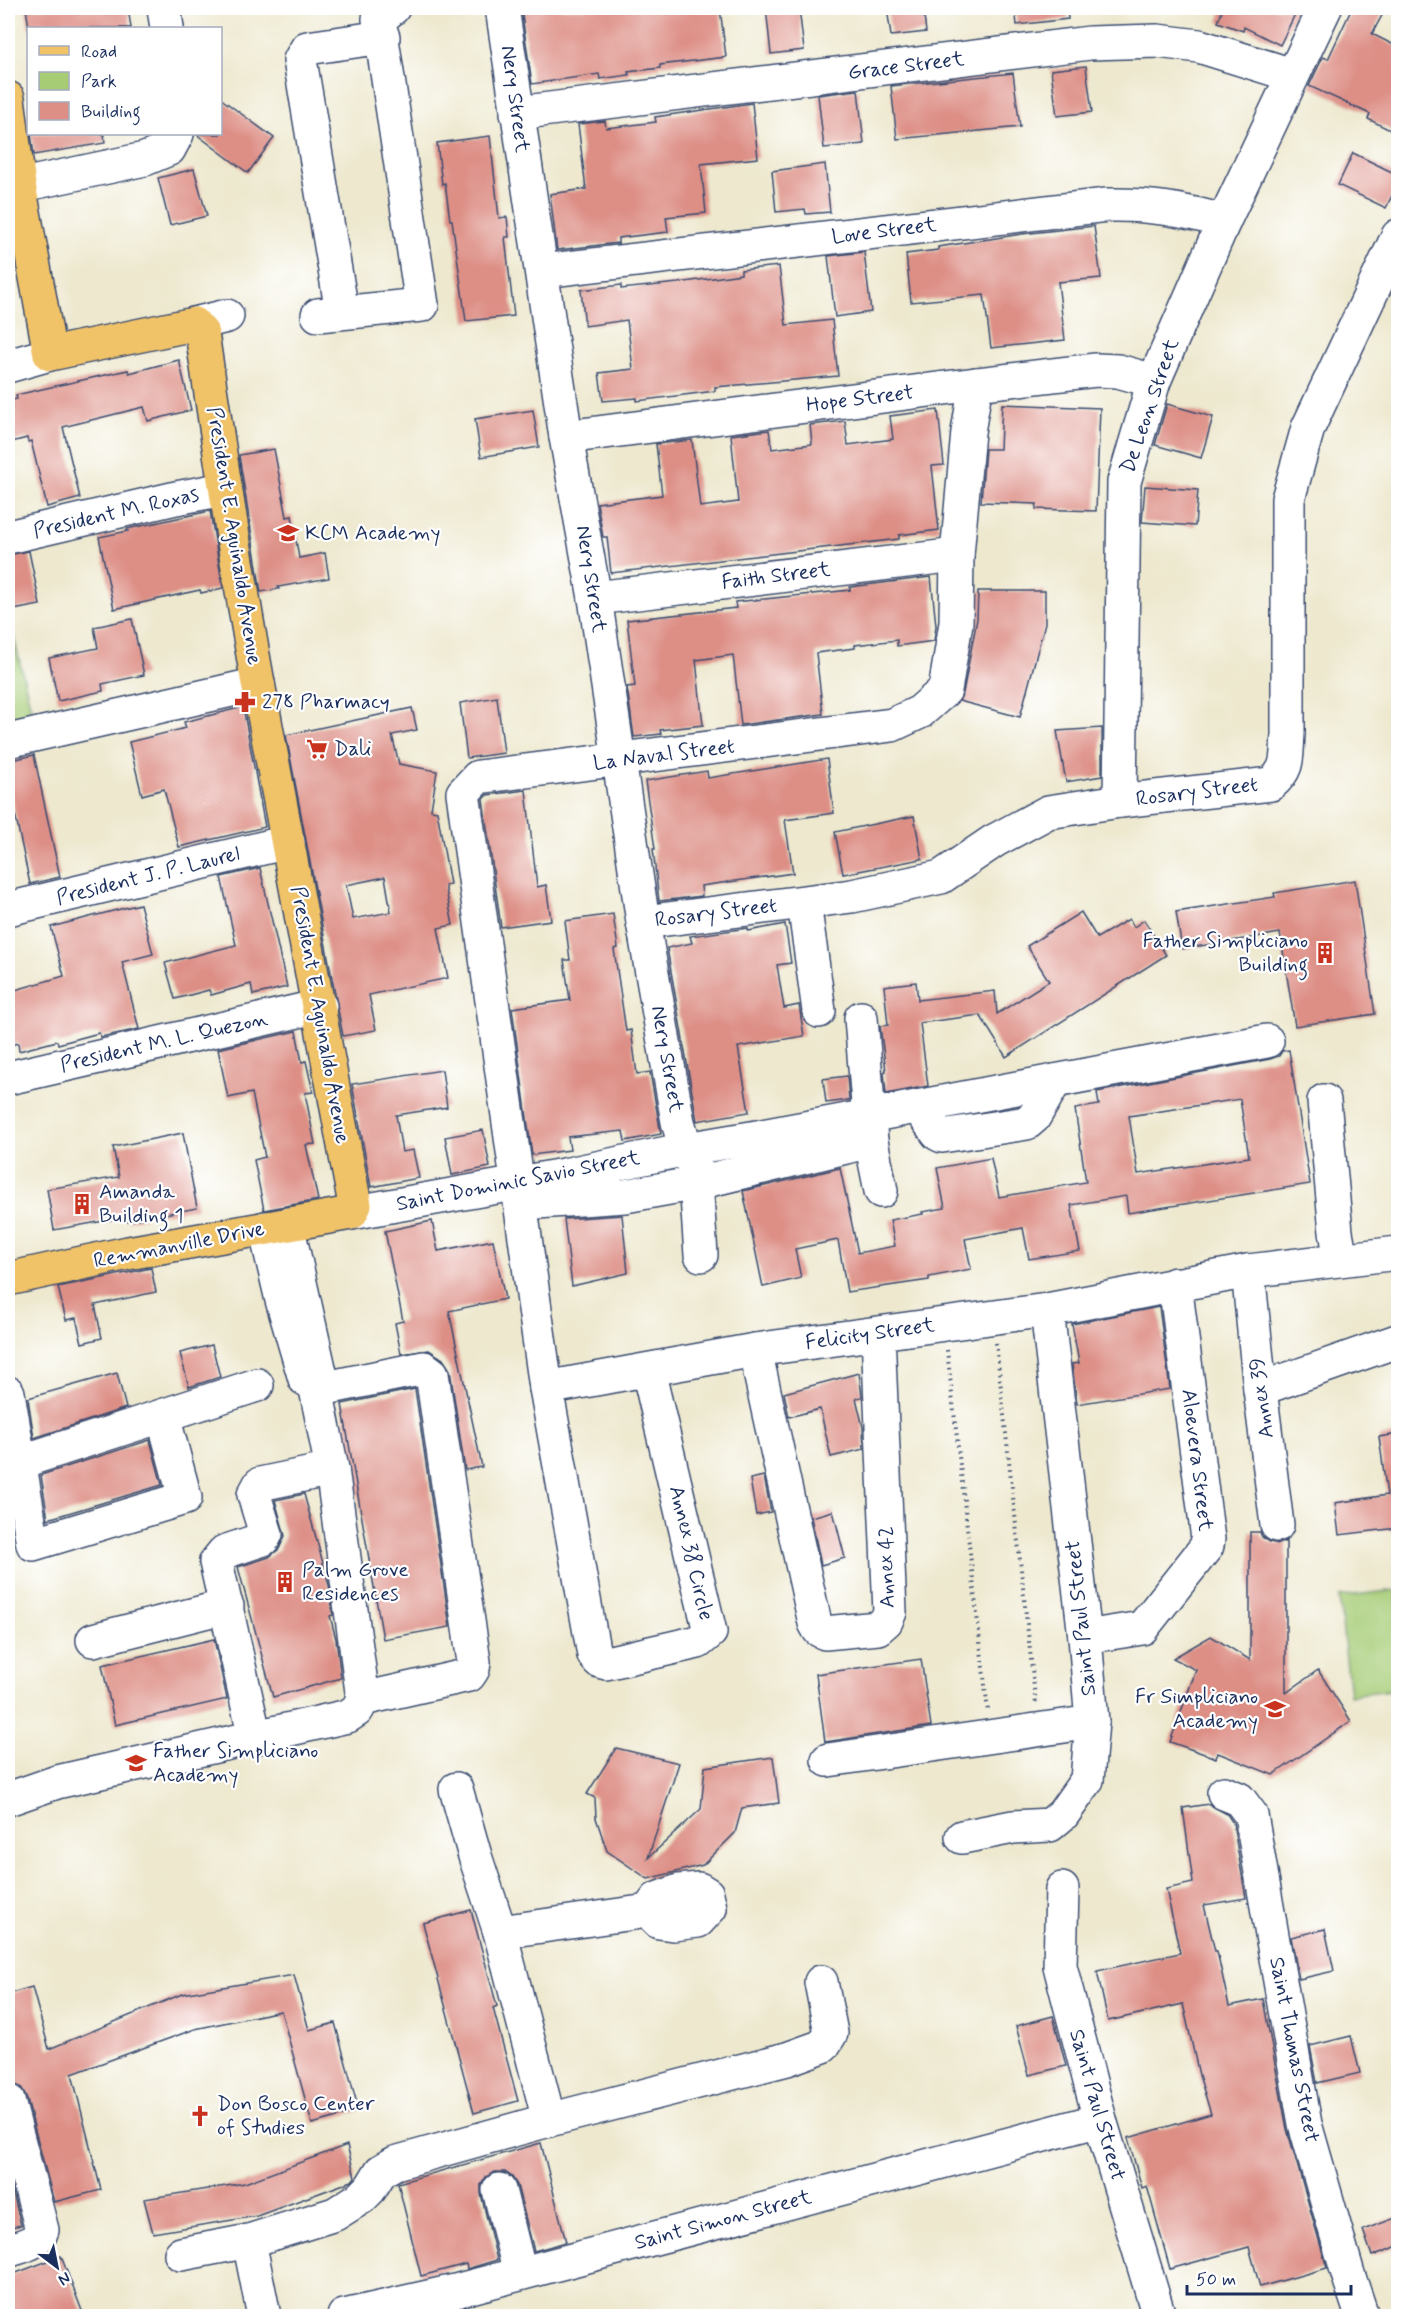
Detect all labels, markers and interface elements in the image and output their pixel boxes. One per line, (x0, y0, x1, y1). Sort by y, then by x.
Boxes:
legend (27, 27, 222, 135)
text: Road (81, 40, 117, 64)
street label: Nery Street (494, 44, 536, 155)
street label: Grace Street (846, 45, 966, 87)
text: Park (81, 70, 117, 94)
text: Building (81, 100, 141, 126)
street label: Love Street (830, 211, 939, 251)
street label: De Leon Street (1114, 335, 1186, 477)
street label: Hope Street (805, 379, 915, 419)
street label: President E. Aguinaldo Avenue (200, 405, 268, 667)
street label: President M. Roxas (30, 480, 202, 546)
place label: KCM Academy (305, 519, 440, 547)
school or university icon: KCM Academy (276, 521, 300, 545)
street label: Nery Street (569, 523, 613, 635)
street label: Faith Street (720, 555, 833, 597)
place label: 278 Pharmacy (262, 688, 390, 716)
pharmacy icon: 278 Pharmacy (233, 690, 257, 714)
street label: La Naval Street (592, 732, 736, 778)
place label: Dali (334, 735, 372, 763)
supermarket icon: Dali (305, 737, 329, 761)
street label: Rosary Street (1134, 771, 1260, 813)
street label: President J. P. Laurel (53, 840, 243, 912)
street label: President E. Aguinaldo Avenue (284, 884, 356, 1146)
street label: Rosary Street (653, 892, 779, 934)
place label: Father Simpliciano Building (1143, 927, 1308, 981)
building icon: Father Simpliciano Building (1313, 941, 1337, 965)
street label: Nery Street (644, 1003, 690, 1115)
street label: President M. L. Quezon (58, 1004, 271, 1079)
street label: Saint Dominic Savio Street (394, 1144, 643, 1218)
place label: Amanda Building 1 (99, 1178, 184, 1232)
building icon: Amanda Building 1 (70, 1192, 94, 1216)
street label: Remmanville Drive (91, 1215, 267, 1275)
street label: Felicity Street (804, 1311, 937, 1357)
street label: Annex 39 (1243, 1356, 1281, 1440)
street label: Aloevera Street (1174, 1387, 1220, 1533)
street label: Annex 38 Circle (662, 1483, 720, 1623)
street label: Annex 42 (872, 1526, 902, 1608)
street label: Saint Paul Street (1059, 1539, 1103, 1697)
place label: Palm Grove Residences (302, 1556, 408, 1608)
building icon: Palm Grove Residences (273, 1570, 297, 1594)
place label: Fr Simpliciano Academy (1135, 1683, 1258, 1735)
school or university icon: Fr Simpliciano Academy (1263, 1697, 1287, 1721)
place label: Father Simpliciano Academy (153, 1737, 318, 1789)
school or university icon: Father Simpliciano Academy (124, 1751, 148, 1775)
street label: Saint Thomas Street (1262, 1955, 1326, 2145)
street label: Saint Paul Street (1062, 2026, 1132, 2184)
place label: Don Bosco Center of Studies (217, 2090, 375, 2142)
church icon: Don Bosco Center of Studies (188, 2104, 212, 2128)
street label: Saint Simon Street (632, 2183, 815, 2257)
north arrow (27, 2237, 87, 2297)
scale bar (1187, 2258, 1350, 2296)
text: N (54, 2267, 74, 2290)
text: 50 m (1196, 2268, 1236, 2292)

